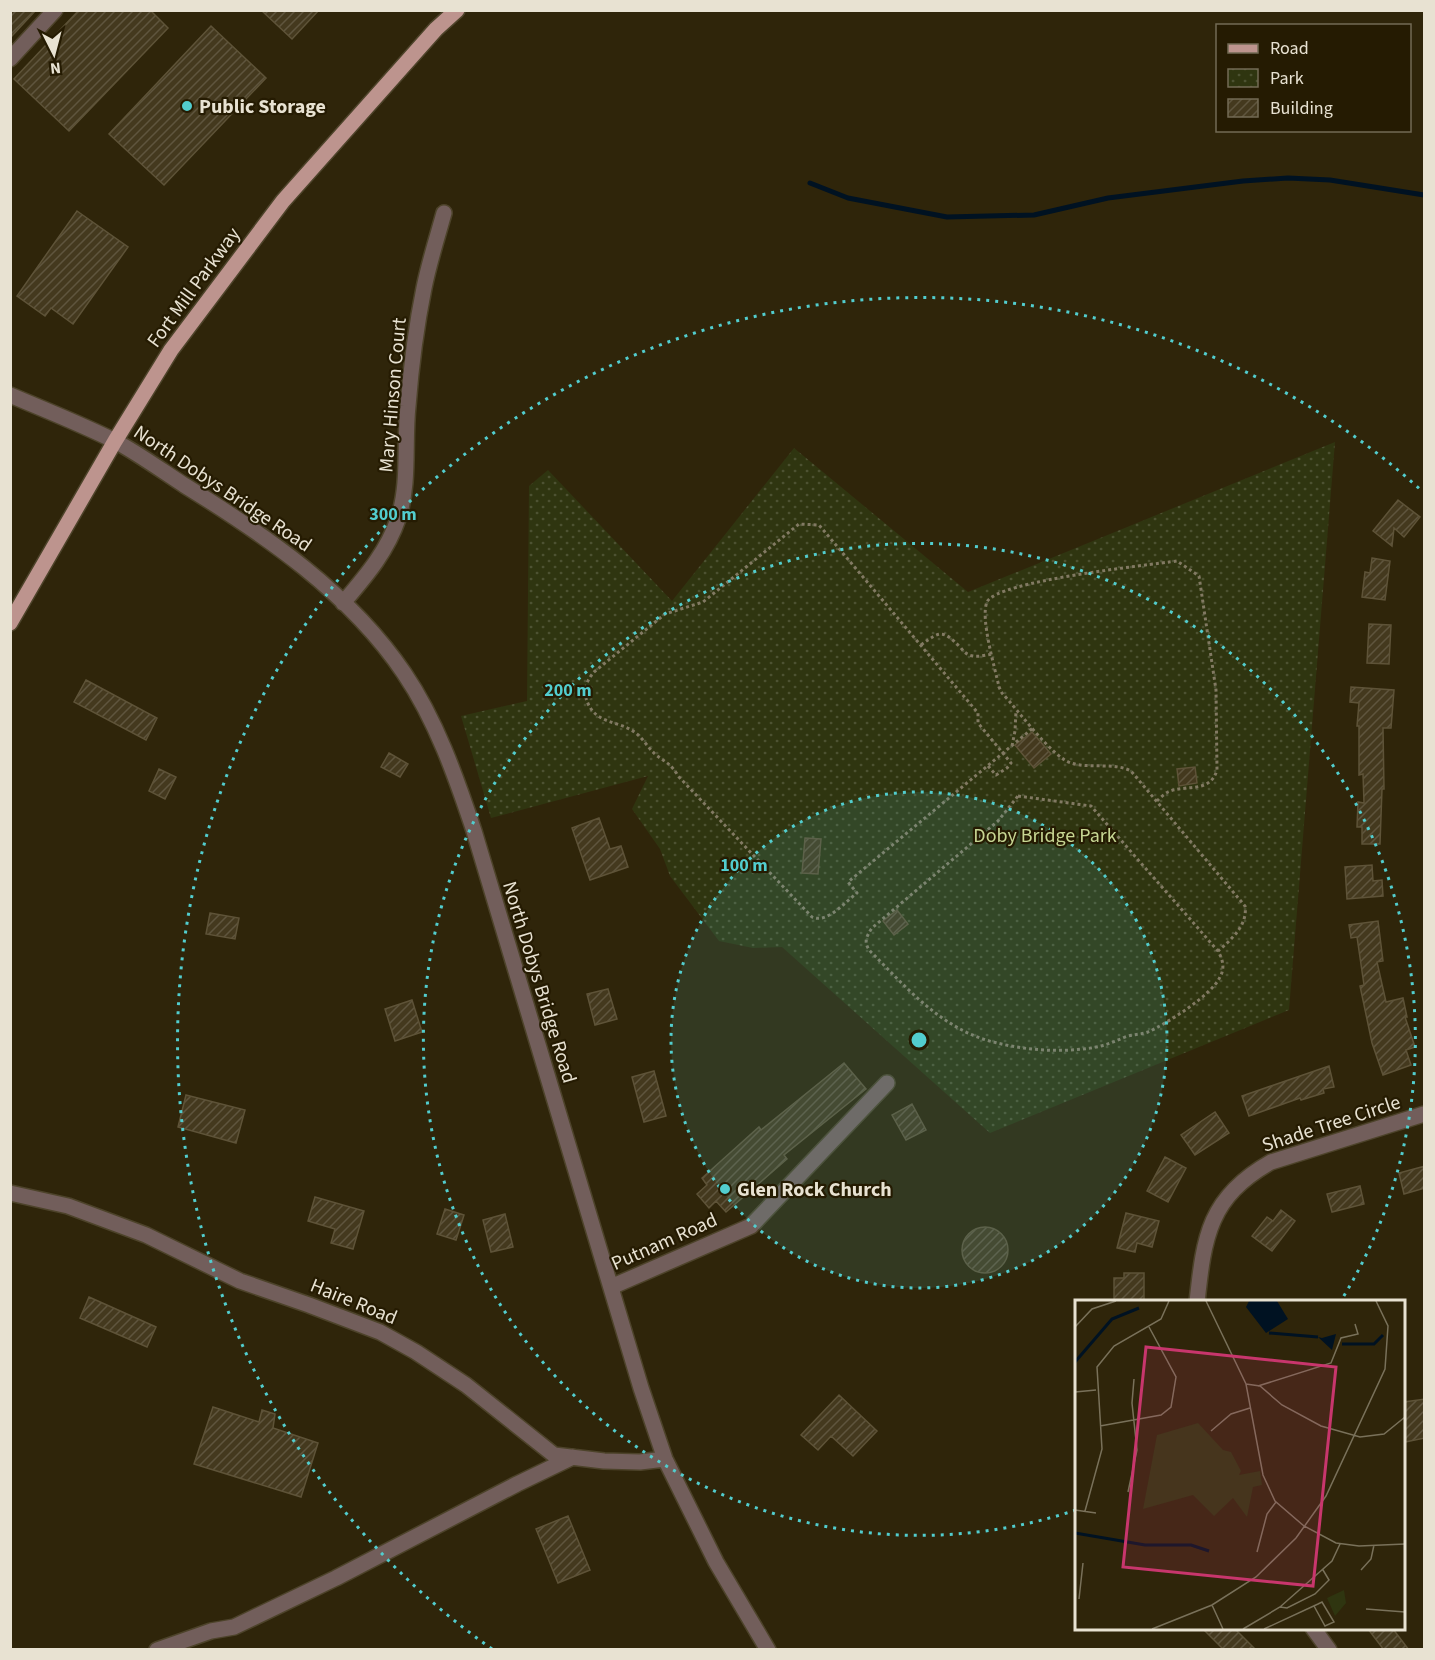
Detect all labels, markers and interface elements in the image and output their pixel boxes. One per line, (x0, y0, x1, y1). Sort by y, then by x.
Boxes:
north arrow (24, 24, 84, 84)
legend (1216, 24, 1411, 132)
text: Road (1270, 36, 1309, 61)
text: N (49, 56, 62, 79)
text: Park (1270, 66, 1304, 91)
place label: Public Storage (199, 93, 326, 121)
text: Building (1270, 96, 1333, 121)
marker: Public Storage (180, 99, 194, 113)
street label: Fort Mill Parkway (141, 221, 247, 354)
street label: Mary Hinson Court (372, 316, 414, 474)
street label: North Dobys Bridge Road (128, 419, 317, 559)
text: 300 m (369, 502, 417, 527)
text: 200 m (544, 678, 592, 703)
park label: Doby Bridge Park (973, 822, 1117, 850)
text: 100 m (720, 853, 768, 878)
street label: North Dobys Bridge Road (495, 878, 583, 1087)
centre of rings (909, 1030, 929, 1050)
street label: Shade Tree Circle (1258, 1088, 1404, 1160)
place label: Glen Rock Church (737, 1176, 892, 1204)
marker: Glen Rock Church (718, 1182, 732, 1196)
street label: Putnam Road (607, 1206, 722, 1278)
street label: Haire Road (306, 1272, 401, 1332)
inset map (1075, 1300, 1405, 1630)

